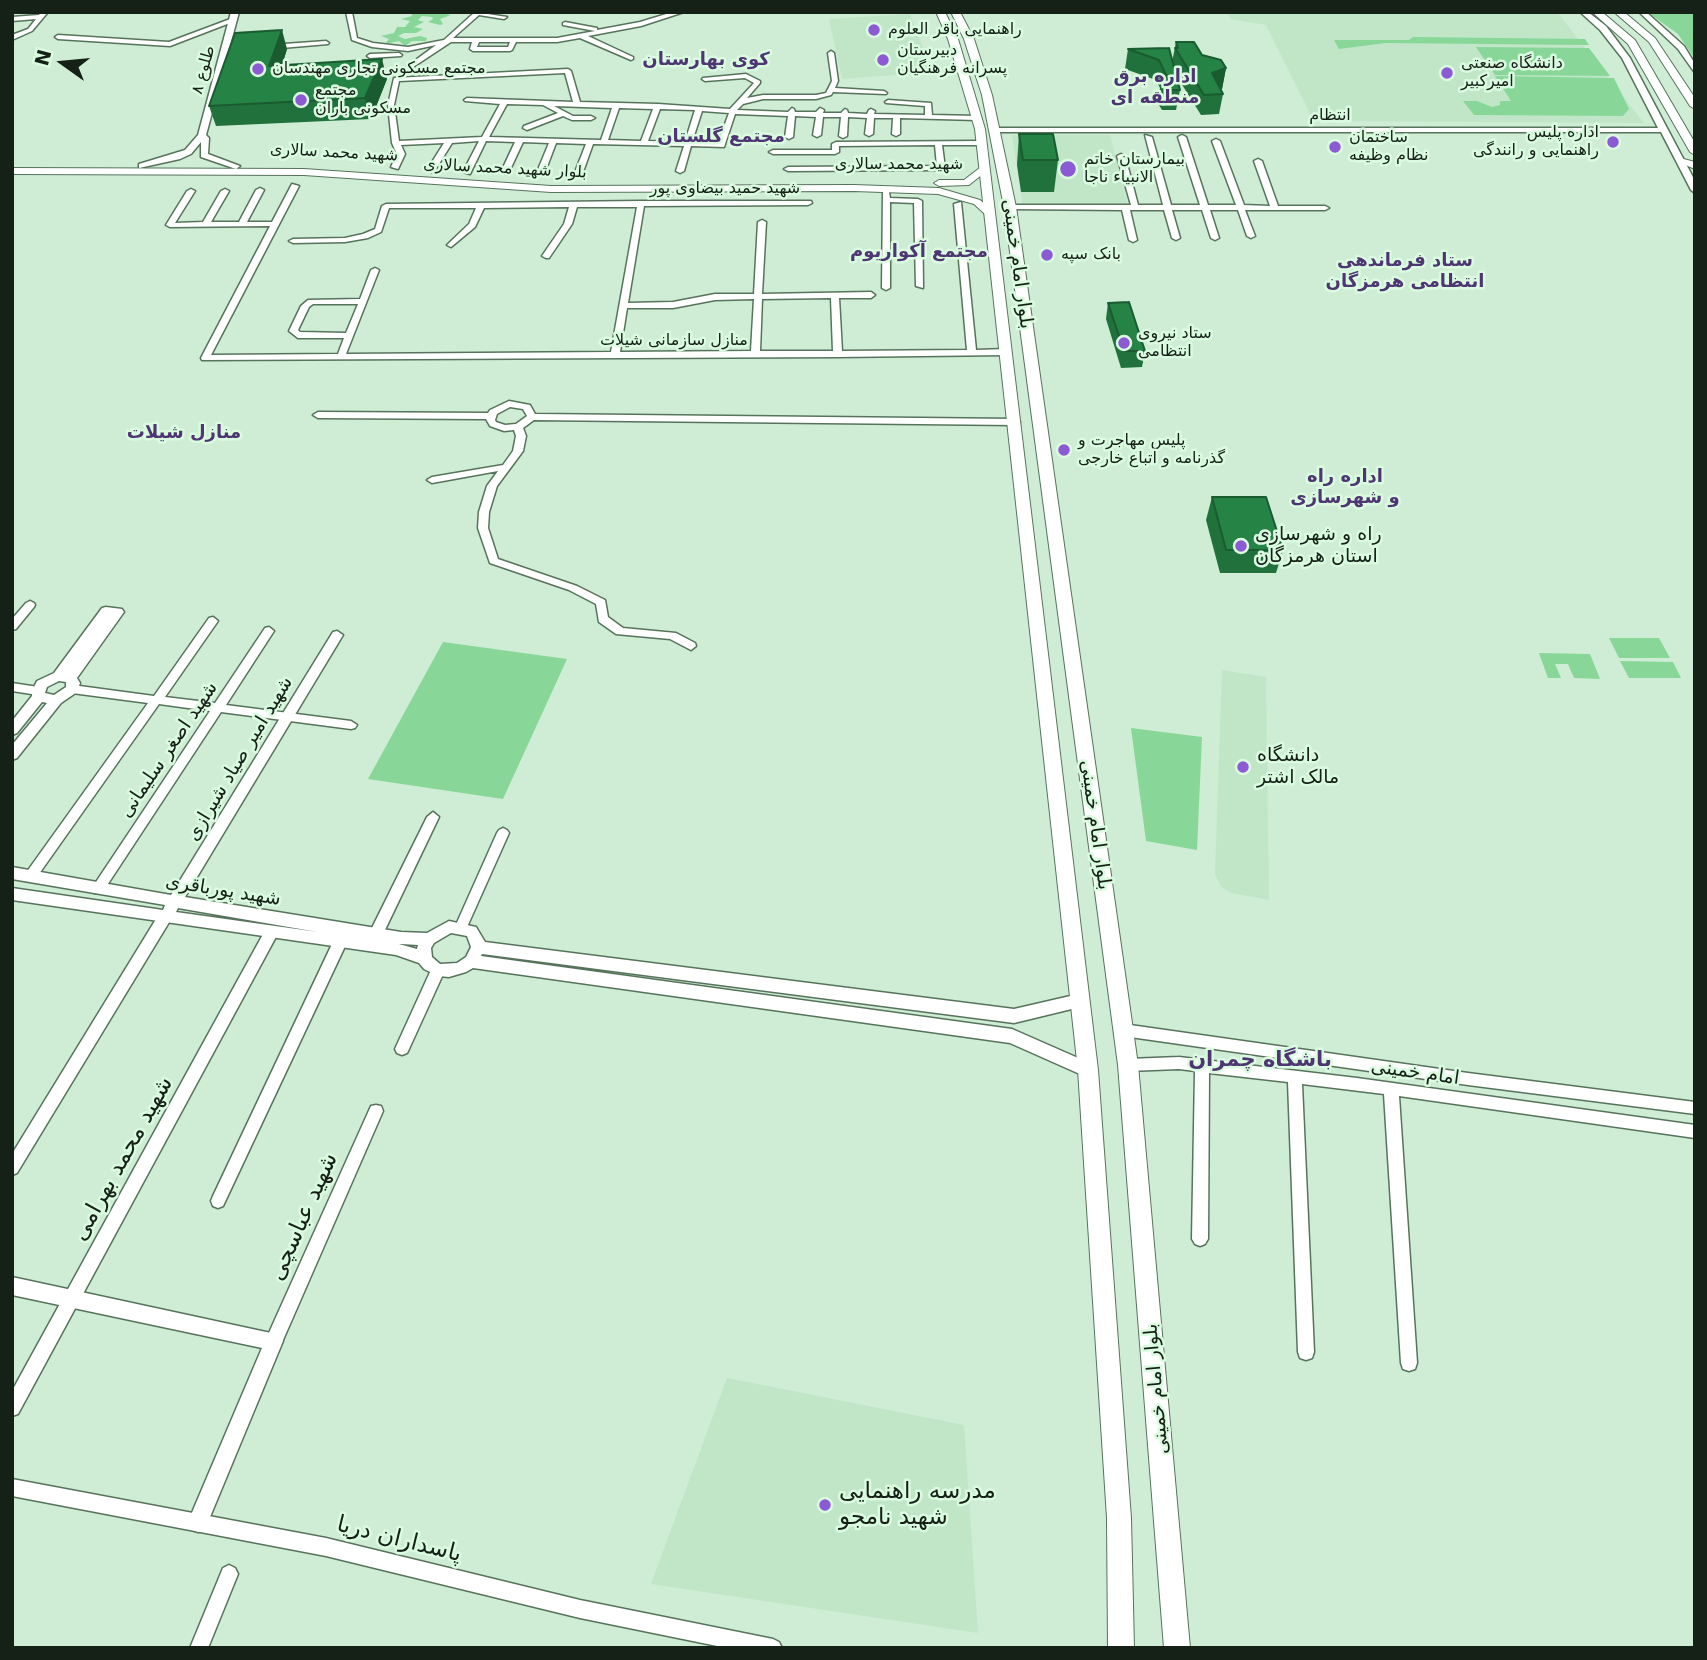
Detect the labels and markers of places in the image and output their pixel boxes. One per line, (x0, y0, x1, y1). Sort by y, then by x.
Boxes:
place label: راهنمایی باقر العلوم (888, 20, 1022, 40)
marker: راهنمایی باقر العلوم (866, 22, 882, 38)
place label: دبیرستان پسرانه فرهنگیان (897, 41, 1007, 79)
marker: دبیرستان پسرانه فرهنگیان (875, 52, 891, 68)
place label: دانشگاه صنعتی امیرکبیر (1461, 54, 1563, 92)
place label: مجتمع مسکونی تجاری مهندسان (272, 59, 486, 79)
marker: مجتمع مسکونی تجاری مهندسان (250, 61, 266, 77)
marker: دانشگاه صنعتی امیرکبیر (1439, 65, 1455, 81)
place label: مجتمع مسکونی باران (315, 81, 411, 119)
marker: مجتمع مسکونی باران (293, 92, 309, 108)
place label: اداره پلیس راهنمایی و رانندگی (1473, 123, 1599, 161)
place label: ساختمان نظام وظیفه (1349, 128, 1428, 166)
marker: اداره پلیس راهنمایی و رانندگی (1605, 134, 1621, 150)
marker: ساختمان نظام وظیفه (1327, 139, 1343, 155)
place label: بیمارستان خاتم الانبیاء ناجا (1084, 150, 1185, 188)
marker: بیمارستان خاتم الانبیاء ناجا (1058, 159, 1078, 179)
place label: بانک سپه (1061, 245, 1121, 265)
marker: بانک سپه (1039, 247, 1055, 263)
place label: ستاد نیروی انتظامی (1138, 324, 1212, 362)
marker: ستاد نیروی انتظامی (1116, 335, 1132, 351)
place label: پلیس مهاجرت و گذرنامه و اتباع خارجى (1078, 431, 1225, 469)
marker: پلیس مهاجرت و گذرنامه و اتباع خارجى (1056, 442, 1072, 458)
place label: راه و شهرسازی استان هرمزگان (1255, 524, 1382, 568)
marker: راه و شهرسازی استان هرمزگان (1233, 538, 1249, 554)
place label: دانشگاه مالک اشتر (1257, 745, 1339, 789)
marker: دانشگاه مالک اشتر (1235, 759, 1251, 775)
place label: مدرسه راهنمایی شهید نامجو (839, 1478, 996, 1532)
marker: مدرسه راهنمایی شهید نامجو (817, 1497, 833, 1513)

